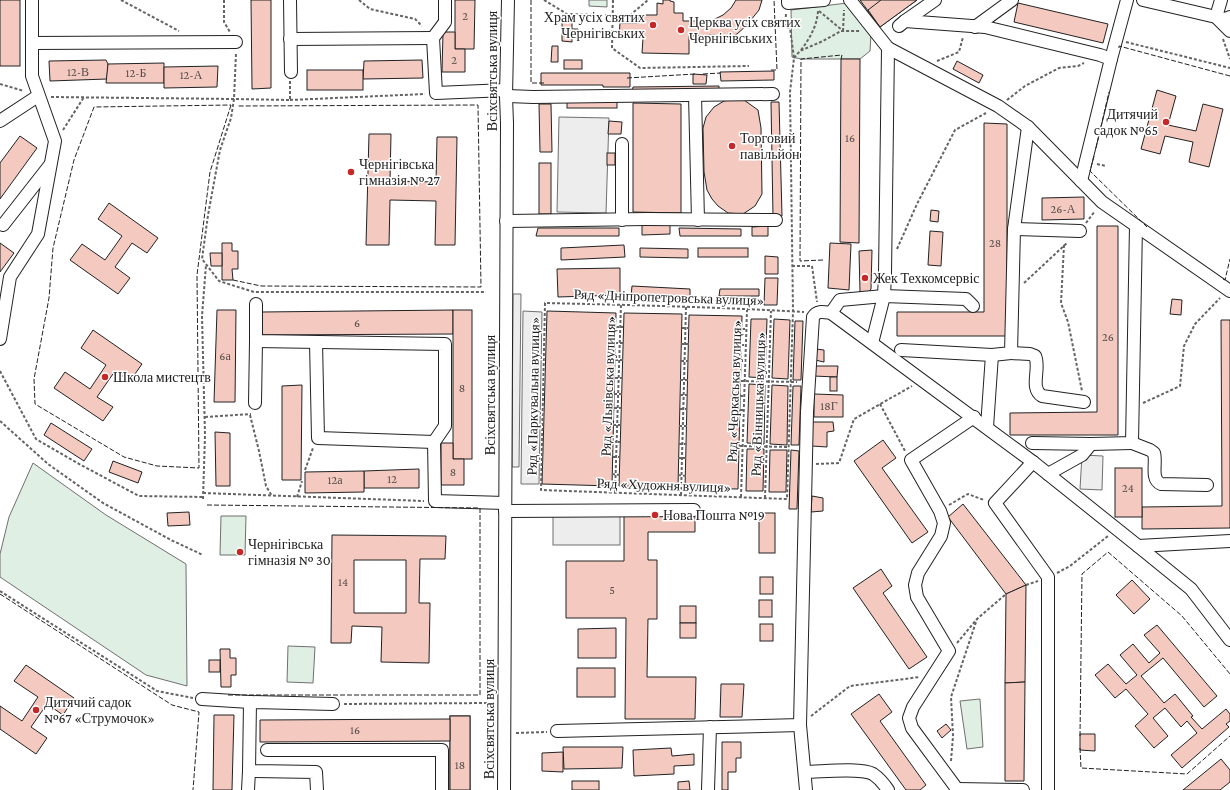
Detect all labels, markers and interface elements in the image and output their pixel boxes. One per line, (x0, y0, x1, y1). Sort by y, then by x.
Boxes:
house number: 2 (462, 9, 468, 23)
place label: Храм усіх святих Чернігівських (544, 9, 645, 41)
street label: Всіхсвятська вулиця (484, 10, 500, 131)
place label: Церква усіх святих Чернігівських (689, 14, 801, 46)
marker: Храм усіх святих Чернігівських (648, 20, 658, 30)
marker: Церква усіх святих Чернігівських (676, 25, 686, 35)
house number: 2 (451, 53, 457, 67)
house number: 12-В (67, 65, 89, 79)
house number: 12-Б (126, 66, 147, 80)
house number: 12-А (180, 68, 203, 82)
place label: Дитячий садок №65 (1094, 106, 1158, 138)
marker: Дитячий садок №65 (1161, 117, 1171, 127)
place label: Торговий павільйон (740, 130, 800, 162)
house number: 16 (845, 131, 855, 145)
marker: Торговий павільйон (727, 141, 737, 151)
place label: Чернігівська гімназія № 27 (359, 156, 440, 188)
marker: Чернігівська гімназія № 27 (346, 167, 356, 177)
house number: 26-А (1051, 202, 1076, 216)
house number: 28 (989, 236, 1001, 250)
place label: Жек Техкомсервіс (873, 270, 980, 286)
marker: Жек Техкомсервіс (860, 273, 870, 283)
street label: Ряд «Дніпропетровська вулиця» (573, 286, 765, 308)
street label: Ряд «Львівська вулиця» (598, 315, 618, 457)
house number: 6 (354, 316, 360, 330)
street label: Ряд «Паркувальна вулиця» (524, 316, 542, 476)
street label: Ряд «Черкаська вулиця» (724, 319, 744, 463)
house number: 26 (1102, 330, 1114, 344)
street label: Ряд «Вінницька вулиця» (747, 331, 769, 477)
street label: Всіхсвятська вулиця (482, 334, 498, 455)
house number: 6а (219, 349, 231, 363)
place label: Школа мистецтв (113, 369, 211, 385)
marker: Школа мистецтв (100, 372, 110, 382)
house number: 8 (459, 381, 465, 395)
house number: 18Г (820, 399, 838, 413)
house number: 8 (450, 465, 456, 479)
house number: 12 (387, 472, 397, 486)
house number: 12а (327, 473, 343, 487)
street label: Ряд «Художня вулиця» (596, 475, 732, 495)
house number: 24 (1122, 481, 1134, 495)
place label: Нова Пошта №19 (663, 507, 765, 523)
marker: Нова Пошта №19 (650, 510, 660, 520)
place label: Чернігівська гімназія № 30 (248, 536, 331, 568)
marker: Чернігівська гімназія № 30 (235, 547, 245, 557)
house number: 14 (338, 575, 348, 589)
house number: 5 (609, 583, 615, 597)
street label: Всіхсвятська вулиця (481, 658, 497, 779)
place label: Дитячий садок №67 «Струмочок» (44, 694, 155, 726)
marker: Дитячий садок №67 «Струмочок» (31, 705, 41, 715)
house number: 16 (350, 723, 360, 737)
house number: 18 (455, 758, 465, 772)

